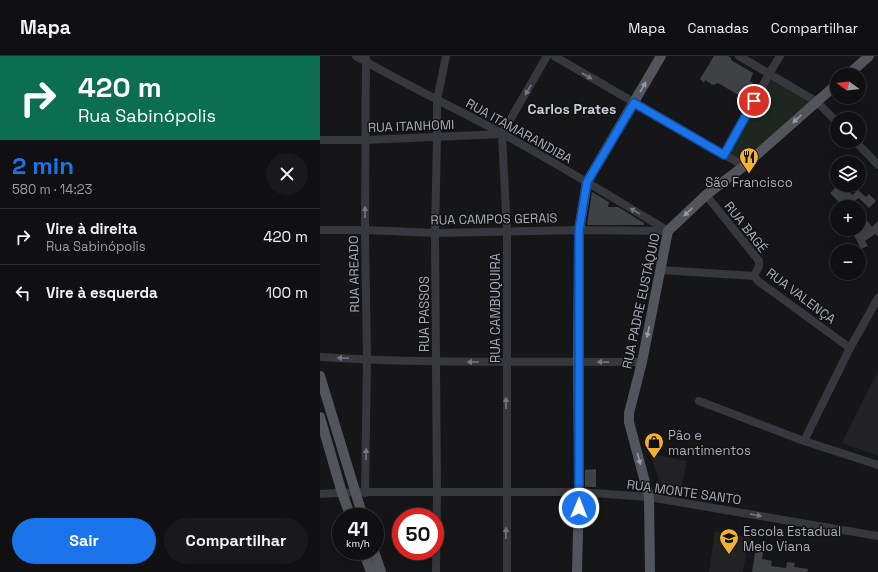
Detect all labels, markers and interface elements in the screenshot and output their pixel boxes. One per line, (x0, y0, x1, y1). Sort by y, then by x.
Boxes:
text: Mapa (20, 15, 71, 40)
text: Mapa (628, 19, 665, 37)
text: Camadas (687, 19, 749, 37)
text: Compartilhar (771, 19, 858, 37)
north arrow (830, 68, 866, 104)
map controls (830, 68, 866, 280)
text: 420 m (78, 69, 162, 105)
icon: right (12, 72, 64, 124)
one-way arrow (581, 72, 593, 79)
one-way arrow (639, 81, 646, 93)
one-way arrow (524, 84, 531, 96)
pin (737, 84, 771, 118)
icon: arrive (743, 90, 765, 112)
street label: RUA ITAMARANDIBA (463, 95, 575, 167)
district label: Carlos Prates (528, 100, 616, 118)
text: Rua Sabinópolis (78, 104, 216, 127)
button: search (830, 112, 866, 148)
one-way arrow (792, 115, 802, 124)
street label: RUA ITANHOMI (368, 116, 454, 136)
restaurant icon: São Francisco (738, 146, 760, 174)
text: 2 min (12, 150, 74, 181)
button: close (266, 153, 308, 195)
button: layers (830, 156, 866, 192)
place label: São Francisco (705, 174, 793, 191)
text: 580 m · 14:23 (12, 181, 92, 198)
street label: RUA BAGÉ (721, 198, 771, 256)
button: + (830, 200, 866, 236)
one-way arrow (362, 205, 368, 218)
one-way arrow (629, 207, 641, 214)
one-way arrow (683, 208, 693, 217)
street label: RUA CAMPOS GERAIS (430, 209, 558, 229)
text: Vire à direita (46, 219, 137, 238)
icon: right (12, 226, 34, 248)
text: 420 m (263, 227, 308, 246)
street label: RUA PADRE EUSTÁQUIO (618, 232, 664, 370)
street label: RUA AREADO (345, 235, 363, 313)
text: Rua Sabinópolis (46, 238, 146, 255)
button: − (830, 244, 866, 280)
street label: RUA CAMBUQUIRA (487, 253, 504, 363)
street label: RUA VALENÇA (763, 264, 839, 328)
street label: RUA PASSOS (416, 276, 433, 352)
icon: left (12, 282, 34, 304)
text: Vire à esquerda (46, 283, 158, 302)
text: 100 m (266, 283, 308, 302)
one-way arrow (644, 326, 650, 338)
one-way arrow (337, 355, 349, 362)
one-way arrow (597, 358, 609, 365)
one-way arrow (466, 359, 479, 365)
one-way arrow (503, 396, 509, 409)
place label: Pão e mantimentos (668, 427, 751, 459)
shop icon: Pão e mantimentos (643, 431, 665, 459)
one-way arrow (363, 447, 369, 460)
one-way arrow (636, 453, 642, 465)
street label: RUA MONTE SANTO (626, 476, 742, 508)
position arrow (558, 487, 600, 529)
speed limit sign: 50 (392, 508, 444, 560)
one-way arrow (750, 512, 763, 518)
text: 41 (348, 516, 369, 542)
button: Sair (12, 518, 156, 564)
button: Compartilhar (164, 518, 308, 564)
place label: Escola Estadual Melo Viana (743, 523, 841, 555)
one-way arrow (503, 527, 510, 539)
school or university icon: Escola Estadual Melo Viana (718, 527, 740, 555)
text: km/h (346, 537, 370, 550)

